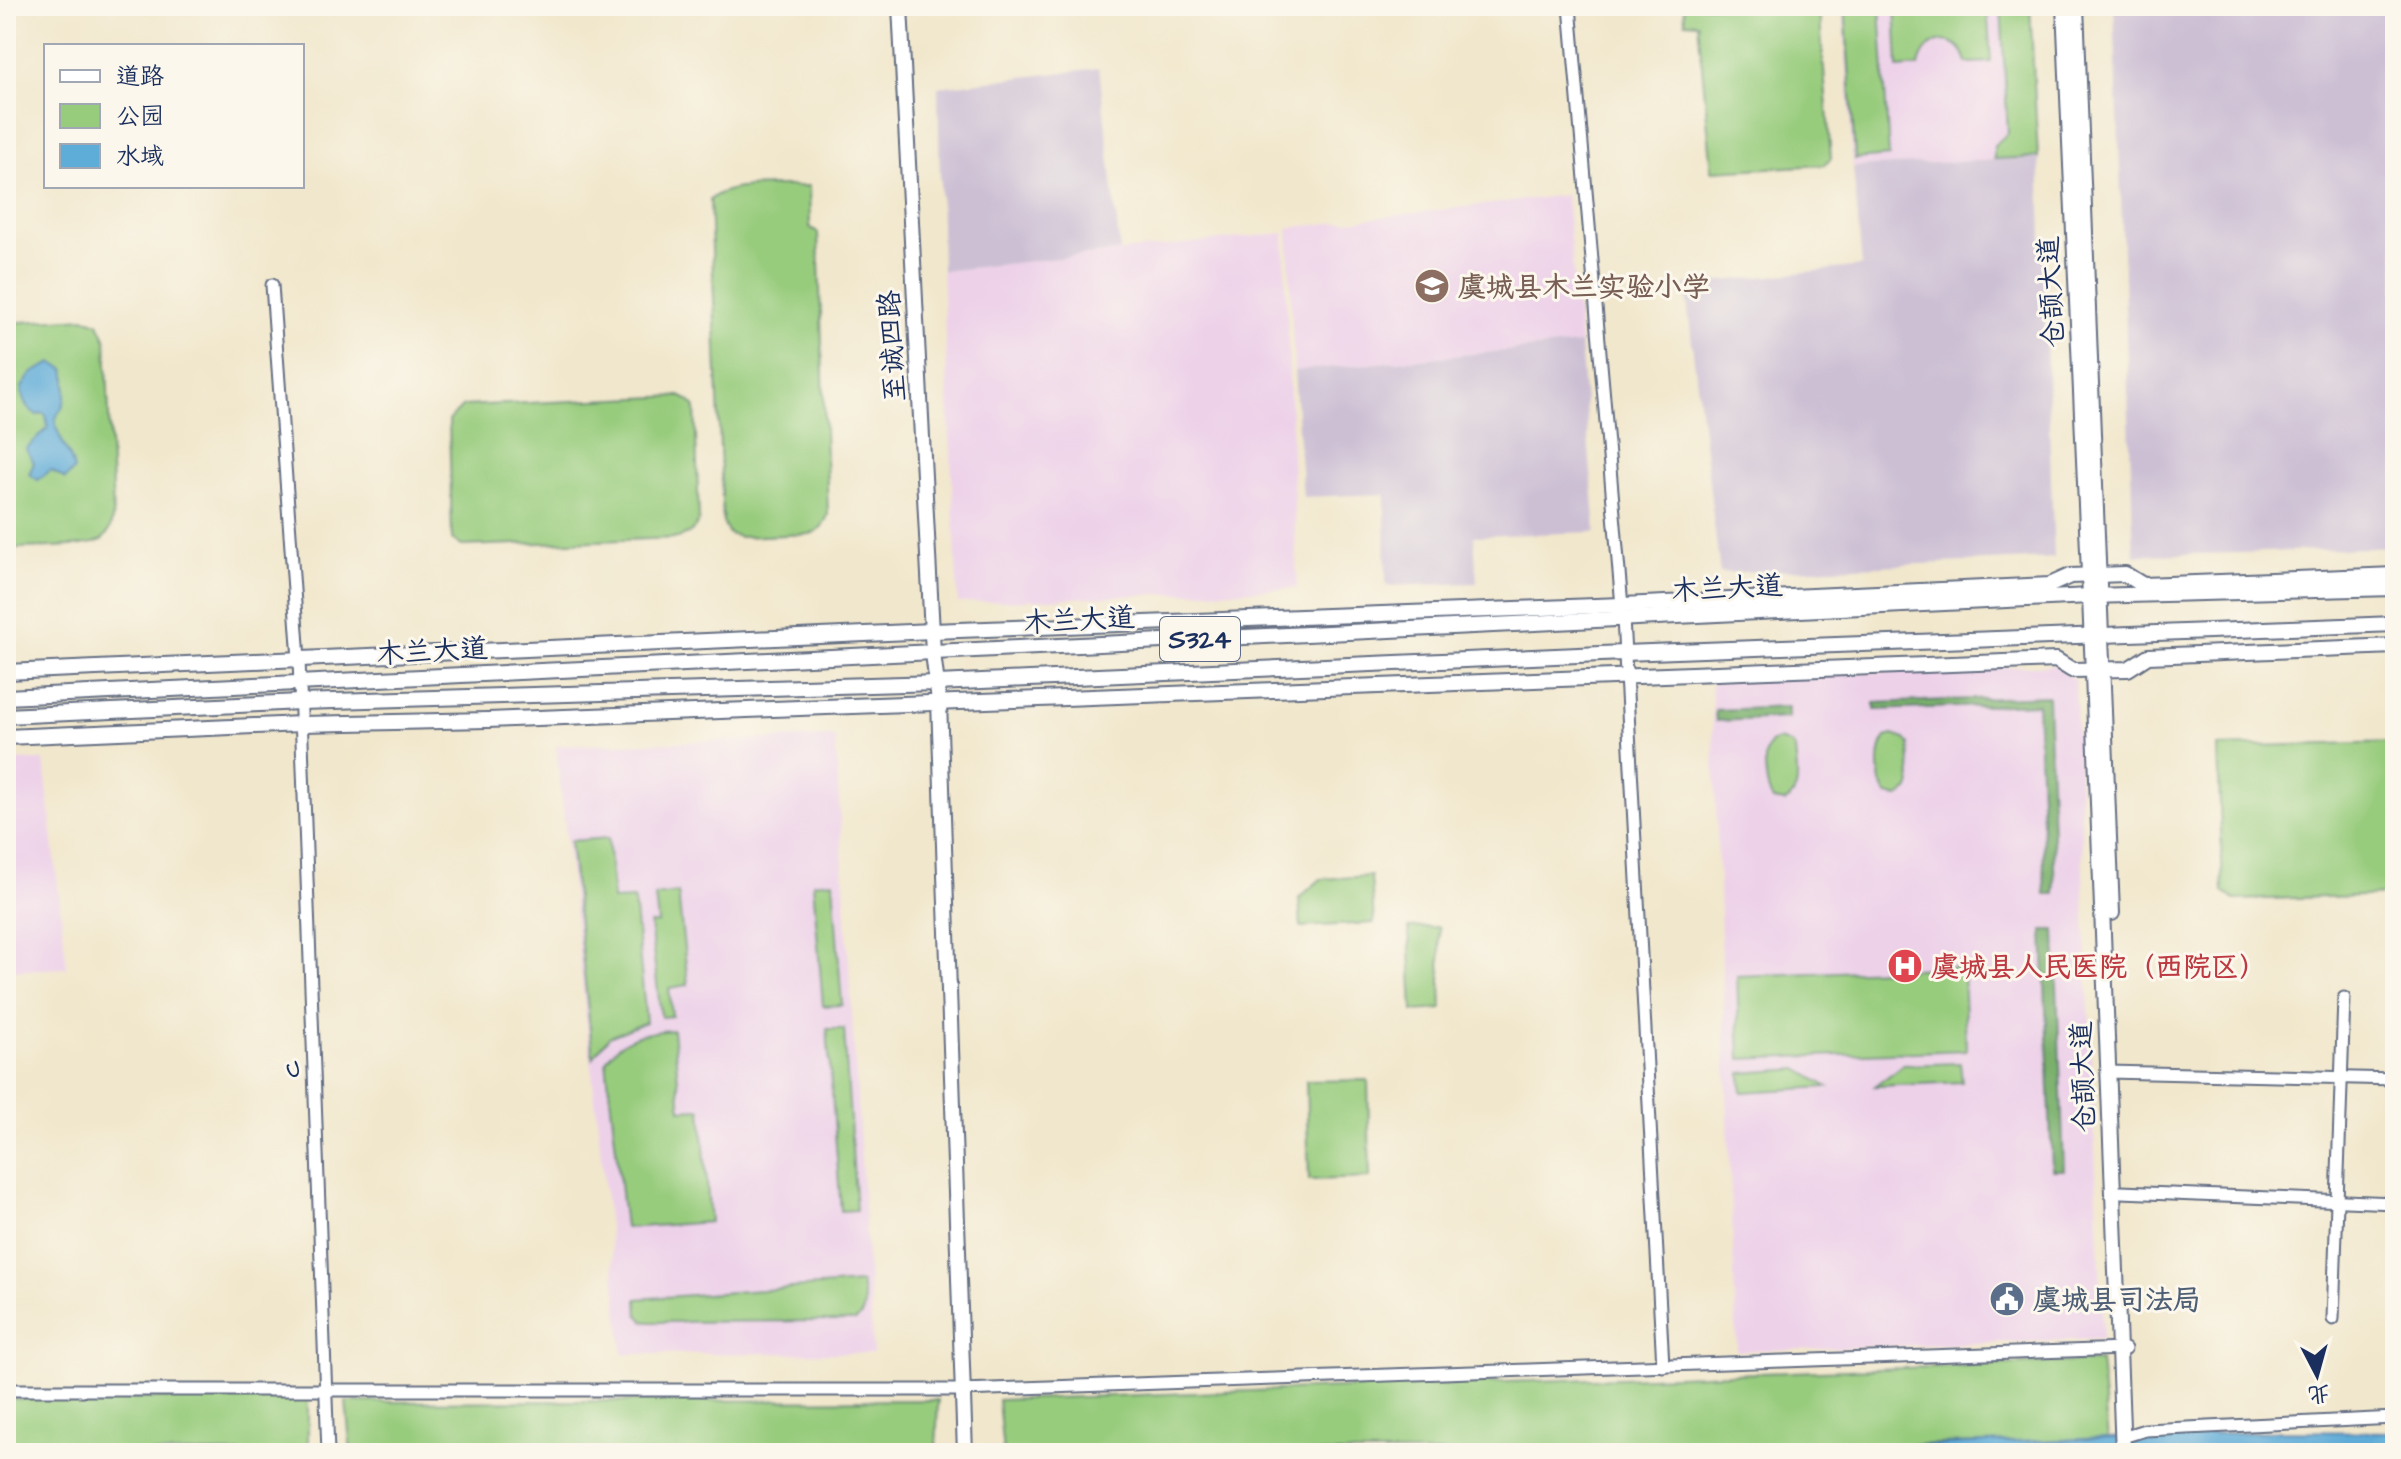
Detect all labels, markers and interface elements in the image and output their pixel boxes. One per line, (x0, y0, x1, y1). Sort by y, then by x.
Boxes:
legend (44, 44, 304, 188)
text: 道路 (116, 60, 164, 94)
text: 公园 (116, 100, 164, 134)
text: 水域 (116, 140, 164, 174)
street label: 仓颉大道 (2029, 235, 2074, 349)
school or university icon: 虞城县木兰实验小学 (1413, 267, 1451, 305)
place label: 虞城县木兰实验小学 (1458, 268, 1710, 307)
street label: 至诚四路 (870, 289, 915, 403)
street label: 木兰大道 (1670, 566, 1784, 611)
street label: 木兰大道 (1022, 598, 1136, 643)
road number: S324 (1160, 617, 1240, 661)
street label: 木兰大道 (375, 629, 489, 674)
hospital icon: 虞城县人民医院（西院区） (1886, 947, 1924, 985)
place label: 虞城县人民医院（西院区） (1931, 948, 2267, 987)
street label: 仓颉大道 (2062, 1020, 2105, 1134)
street label: c (271, 1059, 310, 1078)
public building icon: 虞城县司法局 (1988, 1280, 2026, 1318)
place label: 虞城县司法局 (2033, 1281, 2201, 1320)
north arrow (2277, 1335, 2357, 1415)
text: 北 (2306, 1377, 2332, 1410)

